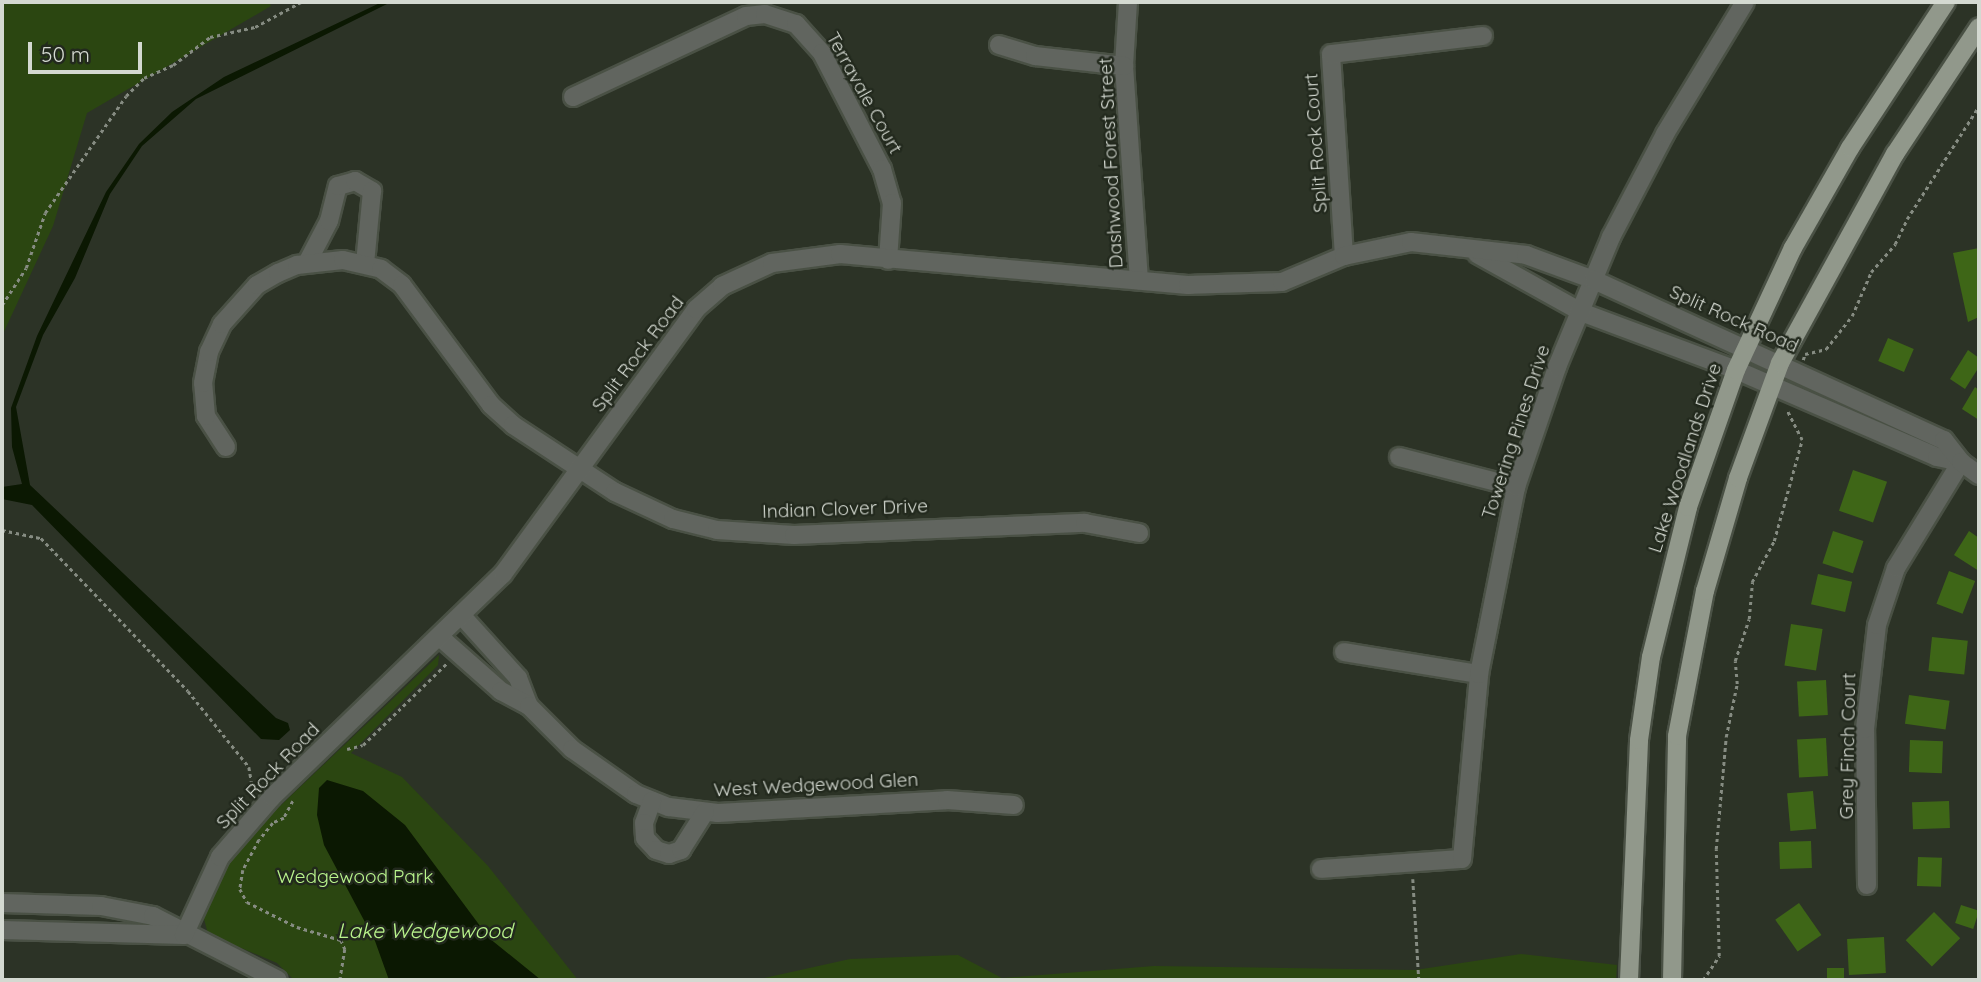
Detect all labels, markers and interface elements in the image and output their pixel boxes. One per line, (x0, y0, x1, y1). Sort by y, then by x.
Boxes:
scale bar (32, 28, 145, 72)
street label: Terravale Court (821, 28, 907, 158)
text: 50 m (41, 41, 90, 67)
street label: Dashwood Forest Street (1094, 57, 1128, 269)
street label: Split Rock Court (1300, 72, 1332, 214)
street label: Split Rock Road (1666, 280, 1802, 358)
street label: Split Rock Road (587, 292, 689, 416)
street label: Towering Pines Drive (1477, 342, 1555, 522)
street label: Lake Woodlands Drive (1644, 360, 1726, 556)
street label: Indian Clover Drive (762, 495, 928, 523)
street label: Grey Finch Court (1835, 672, 1861, 820)
street label: Split Rock Road (212, 718, 324, 834)
street label: West Wedgewood Glen (713, 768, 919, 802)
park label: Wedgewood Park (277, 866, 433, 888)
water label: Lake Wedgewood (337, 917, 513, 943)

